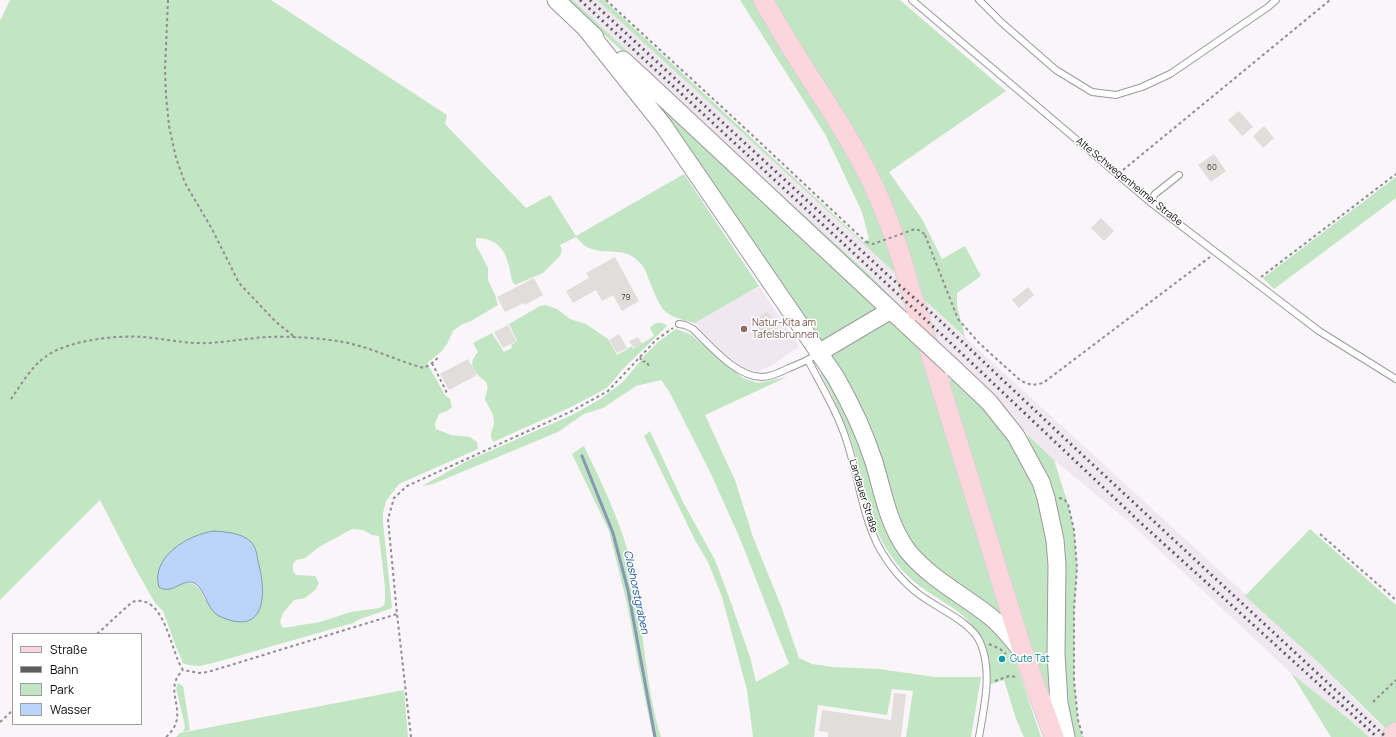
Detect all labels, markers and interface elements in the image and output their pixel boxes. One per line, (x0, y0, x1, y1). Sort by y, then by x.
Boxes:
street label: Alte Schwegenheimer Straße (1073, 135, 1185, 229)
house number: 60 (1207, 163, 1217, 173)
house number: 79 (622, 293, 630, 303)
place label: Natur-Kita am Tafelsbrunnen (752, 317, 819, 340)
marker: Natur-Kita am Tafelsbrunnen (739, 324, 749, 334)
street label: Landauer Straße (846, 458, 880, 534)
water label: Closhorstgraben (621, 549, 651, 635)
legend (12, 633, 142, 725)
text: Straße (50, 641, 87, 658)
place label: Gute Tat (1010, 653, 1049, 665)
marker: Gute Tat (997, 654, 1007, 664)
text: Bahn (50, 661, 78, 678)
text: Park (50, 681, 74, 698)
text: Wasser (50, 701, 91, 718)

